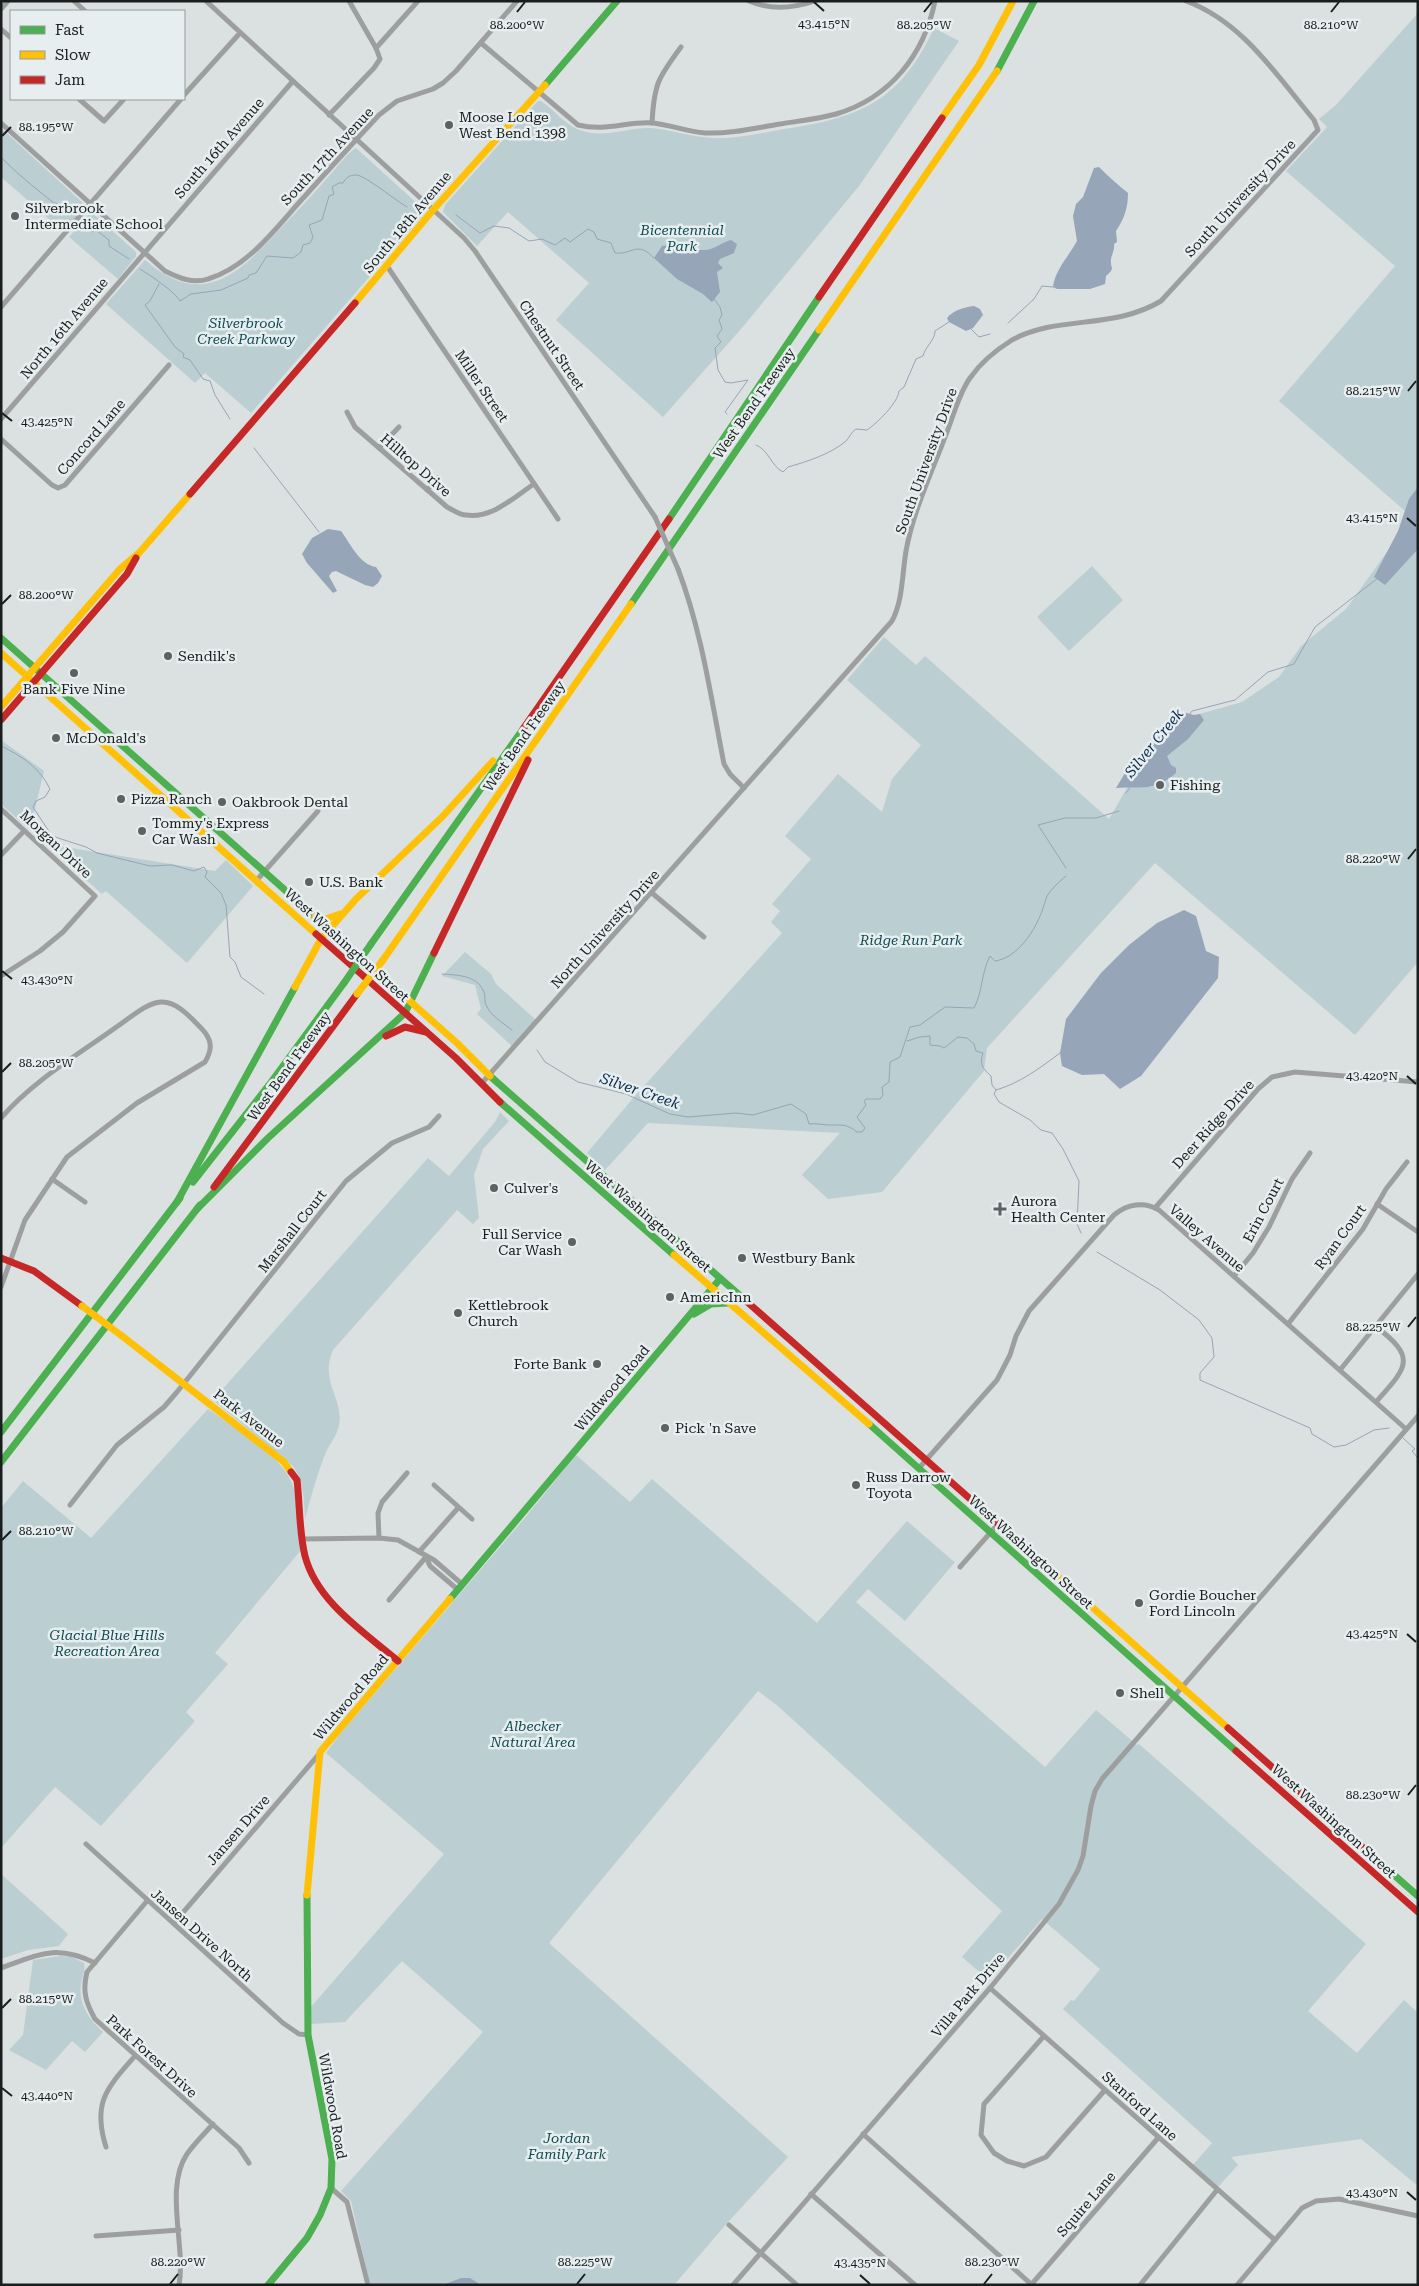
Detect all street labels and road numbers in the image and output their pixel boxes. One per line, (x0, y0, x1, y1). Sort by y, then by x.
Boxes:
street label: South 16th Avenue (171, 94, 267, 201)
street label: South 17th Avenue (278, 104, 377, 208)
street label: South University Drive (1181, 136, 1299, 260)
street label: South 18th Avenue (360, 168, 454, 276)
street label: North 16th Avenue (17, 274, 111, 382)
street label: Chestnut Street (516, 297, 588, 393)
street label: West Bend Freeway (710, 344, 799, 461)
street label: Miller Street (452, 347, 512, 425)
street label: South University Drive (892, 385, 960, 536)
street label: Concord Lane (54, 396, 129, 478)
street label: Hilltop Drive (378, 430, 455, 500)
street label: West Bend Freeway (480, 677, 569, 794)
street label: Morgan Drive (17, 807, 95, 881)
street label: North University Drive (548, 866, 663, 992)
street label: West Washington Street (282, 885, 412, 1005)
street label: West Bend Freeway (244, 1008, 335, 1124)
street label: Deer Ridge Drive (1169, 1076, 1257, 1172)
street label: West Washington Street (582, 1157, 714, 1275)
street label: Erin Court (1239, 1175, 1287, 1245)
street label: Marshall Court (255, 1186, 329, 1276)
street label: Valley Avenue (1166, 1201, 1248, 1275)
street label: Ryan Court (1311, 1201, 1369, 1273)
street label: Wildwood Road (571, 1342, 653, 1434)
street label: Park Avenue (211, 1386, 287, 1451)
street label: West Washington Street (966, 1492, 1096, 1612)
street label: Wildwood Road (310, 1651, 392, 1743)
street label: West Washington Street (1269, 1761, 1399, 1881)
street label: Jansen Drive (203, 1791, 273, 1868)
street label: Jansen Drive North (148, 1885, 256, 1985)
street label: Villa Park Drive (928, 1949, 1008, 2040)
street label: Park Forest Drive (104, 2011, 201, 2101)
street label: Wildwood Road (316, 2052, 350, 2160)
street label: Stanford Lane (1099, 2068, 1181, 2144)
street label: Squire Lane (1053, 2168, 1119, 2240)

